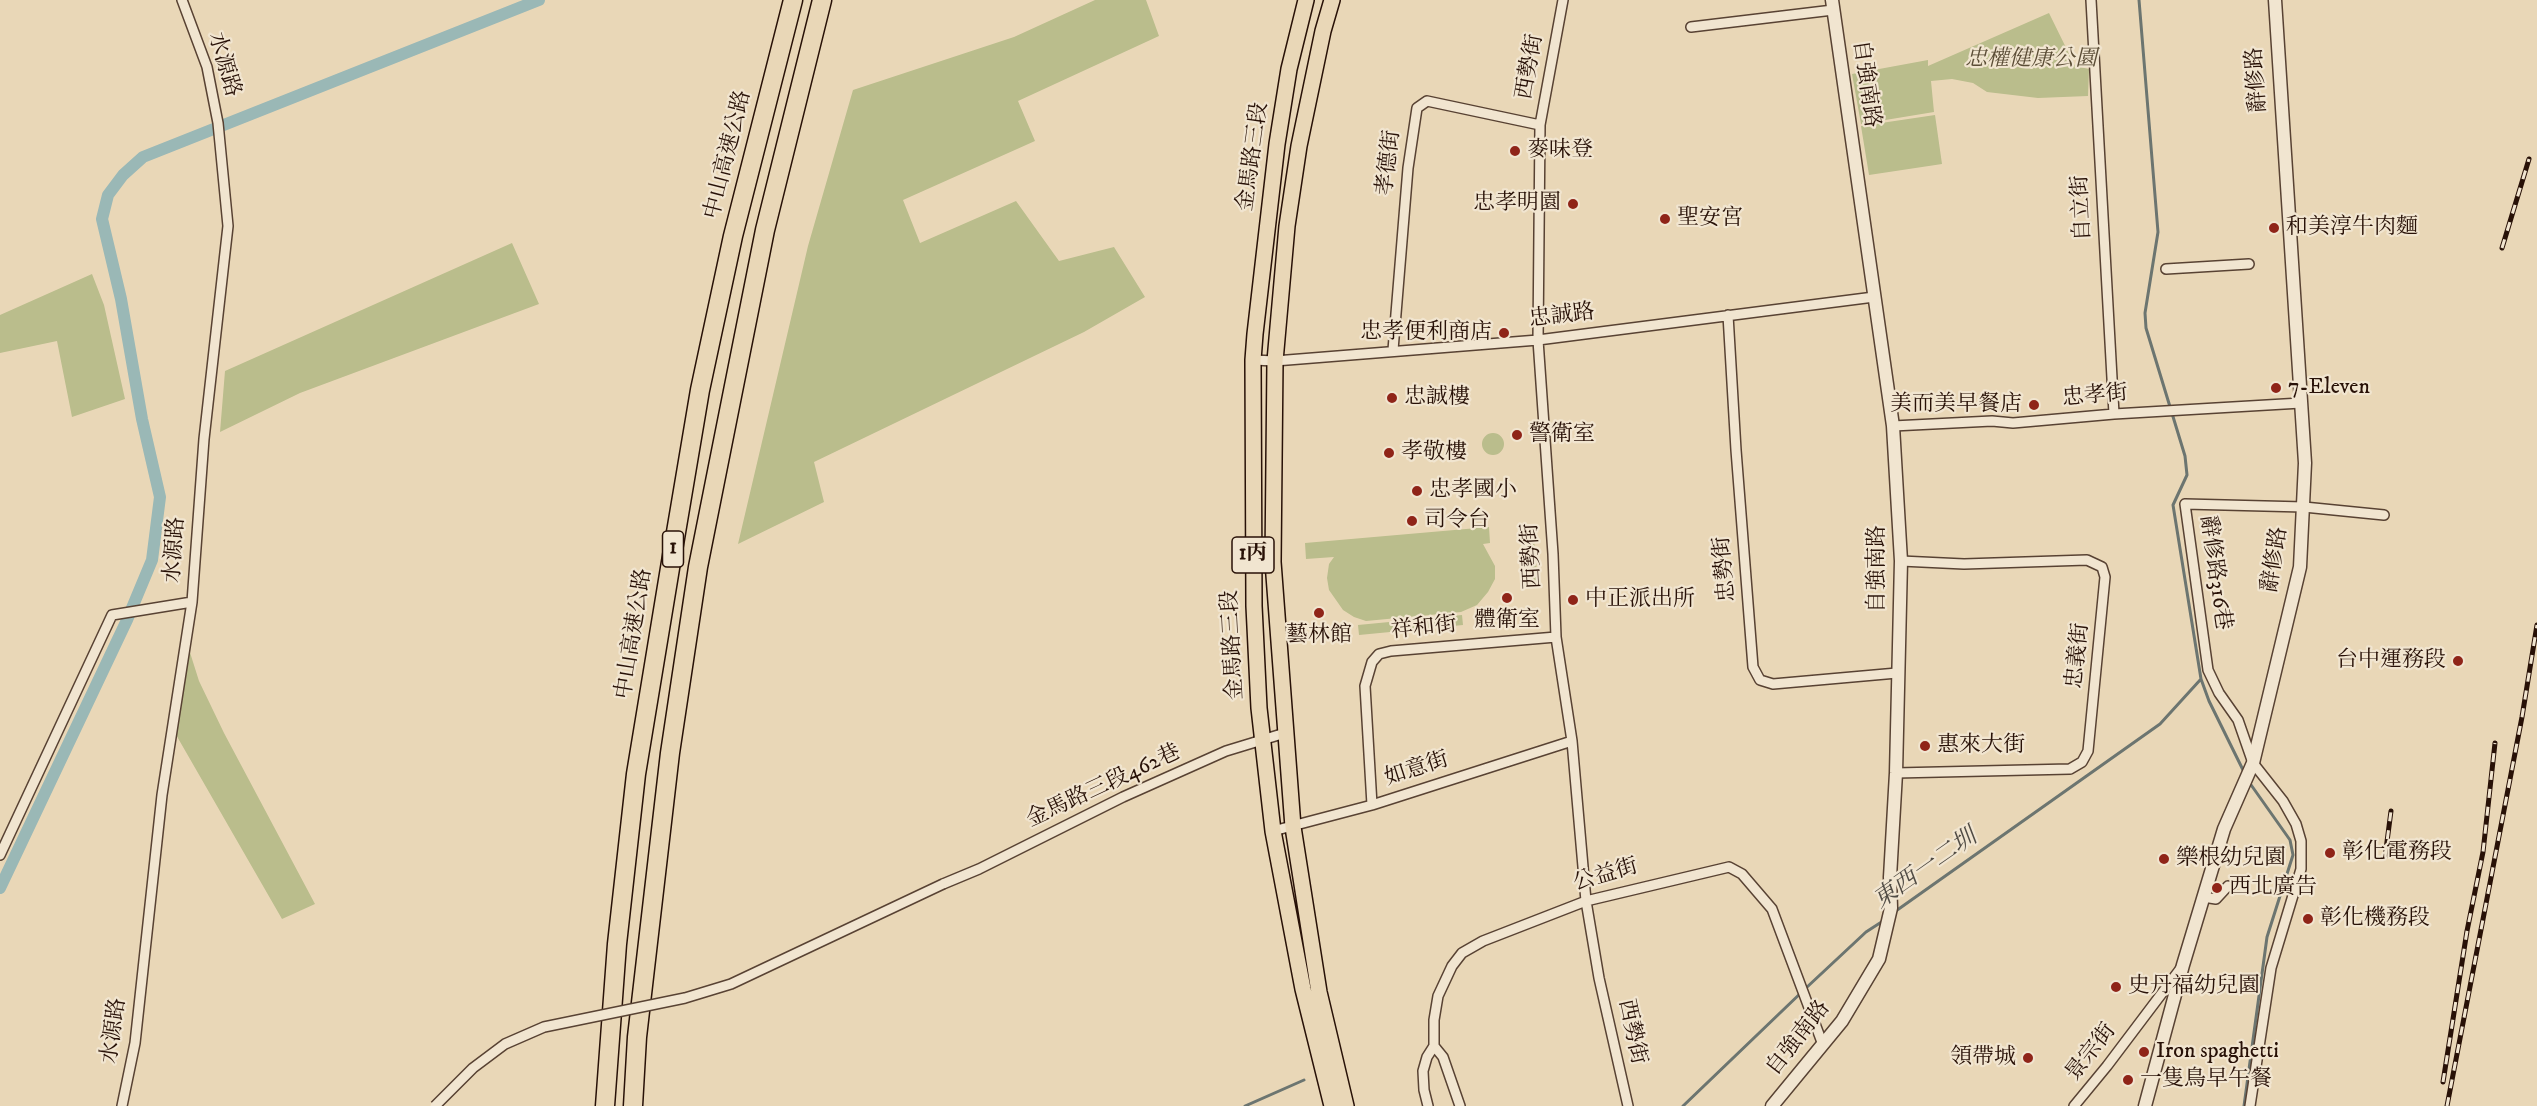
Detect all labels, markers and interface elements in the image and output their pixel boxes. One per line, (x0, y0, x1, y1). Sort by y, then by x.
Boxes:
street label: 水源路 (201, 30, 245, 100)
street label: 西勢街 (1512, 32, 1550, 102)
street label: 自強南路 (1846, 39, 1884, 129)
street label: 辭修路 (2243, 46, 2273, 114)
park label: 忠權健康公園 (1965, 47, 2097, 73)
street label: 中山高速公路 (700, 88, 758, 222)
street label: 金馬路三段 (1233, 101, 1275, 213)
street label: 孝德街 (1373, 129, 1407, 197)
place label: 麥味登 (1527, 138, 1593, 164)
marker: 麥味登 (1508, 144, 1522, 158)
street label: 自立街 (2068, 174, 2098, 242)
place label: 忠孝明園 (1473, 191, 1561, 217)
marker: 忠孝明園 (1566, 197, 1580, 211)
place label: 聖安宮 (1677, 206, 1743, 232)
marker: 聖安宮 (1658, 212, 1672, 226)
place label: 和美淳牛肉麵 (2286, 215, 2418, 241)
marker: 和美淳牛肉麵 (2267, 221, 2281, 235)
street label: 忠誠路 (1528, 300, 1596, 334)
place label: 忠孝便利商店 (1360, 320, 1492, 346)
marker: 忠孝便利商店 (1497, 326, 1511, 340)
place label: 7-Eleven (2288, 375, 2370, 401)
street label: 忠孝街 (2061, 381, 2129, 413)
marker: 7-Eleven (2269, 381, 2283, 395)
place label: 忠誠樓 (1404, 385, 1470, 411)
marker: 忠誠樓 (1385, 391, 1399, 405)
place label: 美而美早餐店 (1890, 392, 2022, 418)
marker: 美而美早餐店 (2027, 398, 2041, 412)
place label: 警衛室 (1529, 422, 1595, 448)
marker: 警衛室 (1510, 428, 1524, 442)
place label: 孝敬樓 (1401, 440, 1467, 466)
marker: 孝敬樓 (1382, 446, 1396, 460)
place label: 忠孝國小 (1429, 478, 1517, 504)
marker: 忠孝國小 (1410, 484, 1424, 498)
place label: 司令台 (1424, 508, 1490, 534)
marker: 司令台 (1405, 514, 1419, 528)
street label: 辭修路316巷 (2193, 514, 2235, 632)
street label: 水源路 (161, 516, 191, 584)
street label: 西勢街 (1518, 522, 1548, 590)
street label: 自強南路 (1865, 525, 1891, 613)
street label: 辭修路 (2258, 525, 2294, 595)
road number: 1 (662, 531, 684, 567)
street label: 忠勢街 (1710, 535, 1742, 603)
road number: 1丙 (1232, 537, 1274, 573)
street label: 中山高速公路 (612, 567, 658, 701)
place label: 中正派出所 (1585, 587, 1695, 613)
street label: 金馬路三段 (1218, 589, 1250, 701)
marker: 體衛室 (1500, 591, 1514, 605)
marker: 中正派出所 (1566, 593, 1580, 607)
marker: 藝林館 (1312, 606, 1326, 620)
place label: 體衛室 (1474, 608, 1540, 634)
street label: 祥和街 (1390, 612, 1458, 646)
street label: 忠義街 (2062, 622, 2096, 690)
place label: 藝林館 (1286, 623, 1352, 649)
place label: 台中運務段 (2336, 648, 2446, 674)
marker: 台中運務段 (2451, 654, 2465, 668)
place label: 惠來大街 (1937, 733, 2025, 759)
marker: 惠來大街 (1918, 739, 1932, 753)
street label: 金馬路三段462巷 (1023, 740, 1185, 834)
street label: 如意街 (1382, 747, 1452, 793)
water label: 東西一二圳 (1869, 824, 1983, 916)
place label: 彰化電務段 (2342, 840, 2452, 866)
place label: 樂根幼兒園 (2176, 846, 2286, 872)
marker: 彰化電務段 (2323, 846, 2337, 860)
marker: 樂根幼兒園 (2157, 852, 2171, 866)
street label: 公益街 (1571, 854, 1641, 898)
place label: 西北廣告 (2229, 875, 2317, 901)
marker: 西北廣告 (2210, 881, 2224, 895)
place label: 彰化機務段 (2320, 906, 2430, 932)
marker: 彰化機務段 (2301, 912, 2315, 926)
place label: 史丹福幼兒園 (2128, 974, 2260, 1000)
marker: 史丹福幼兒園 (2109, 980, 2123, 994)
street label: 水源路 (97, 996, 133, 1066)
street label: 自強南路 (1762, 996, 1836, 1082)
street label: 西勢街 (1611, 997, 1651, 1067)
street label: 景宗街 (2061, 1019, 2123, 1087)
place label: Iron spaghetti (2156, 1039, 2279, 1065)
place label: 領帶城 (1950, 1045, 2016, 1071)
marker: Iron spaghetti (2137, 1045, 2151, 1059)
marker: 領帶城 (2021, 1051, 2035, 1065)
place label: 一隻鳥早午餐 (2140, 1067, 2272, 1093)
marker: 一隻鳥早午餐 (2121, 1073, 2135, 1087)

